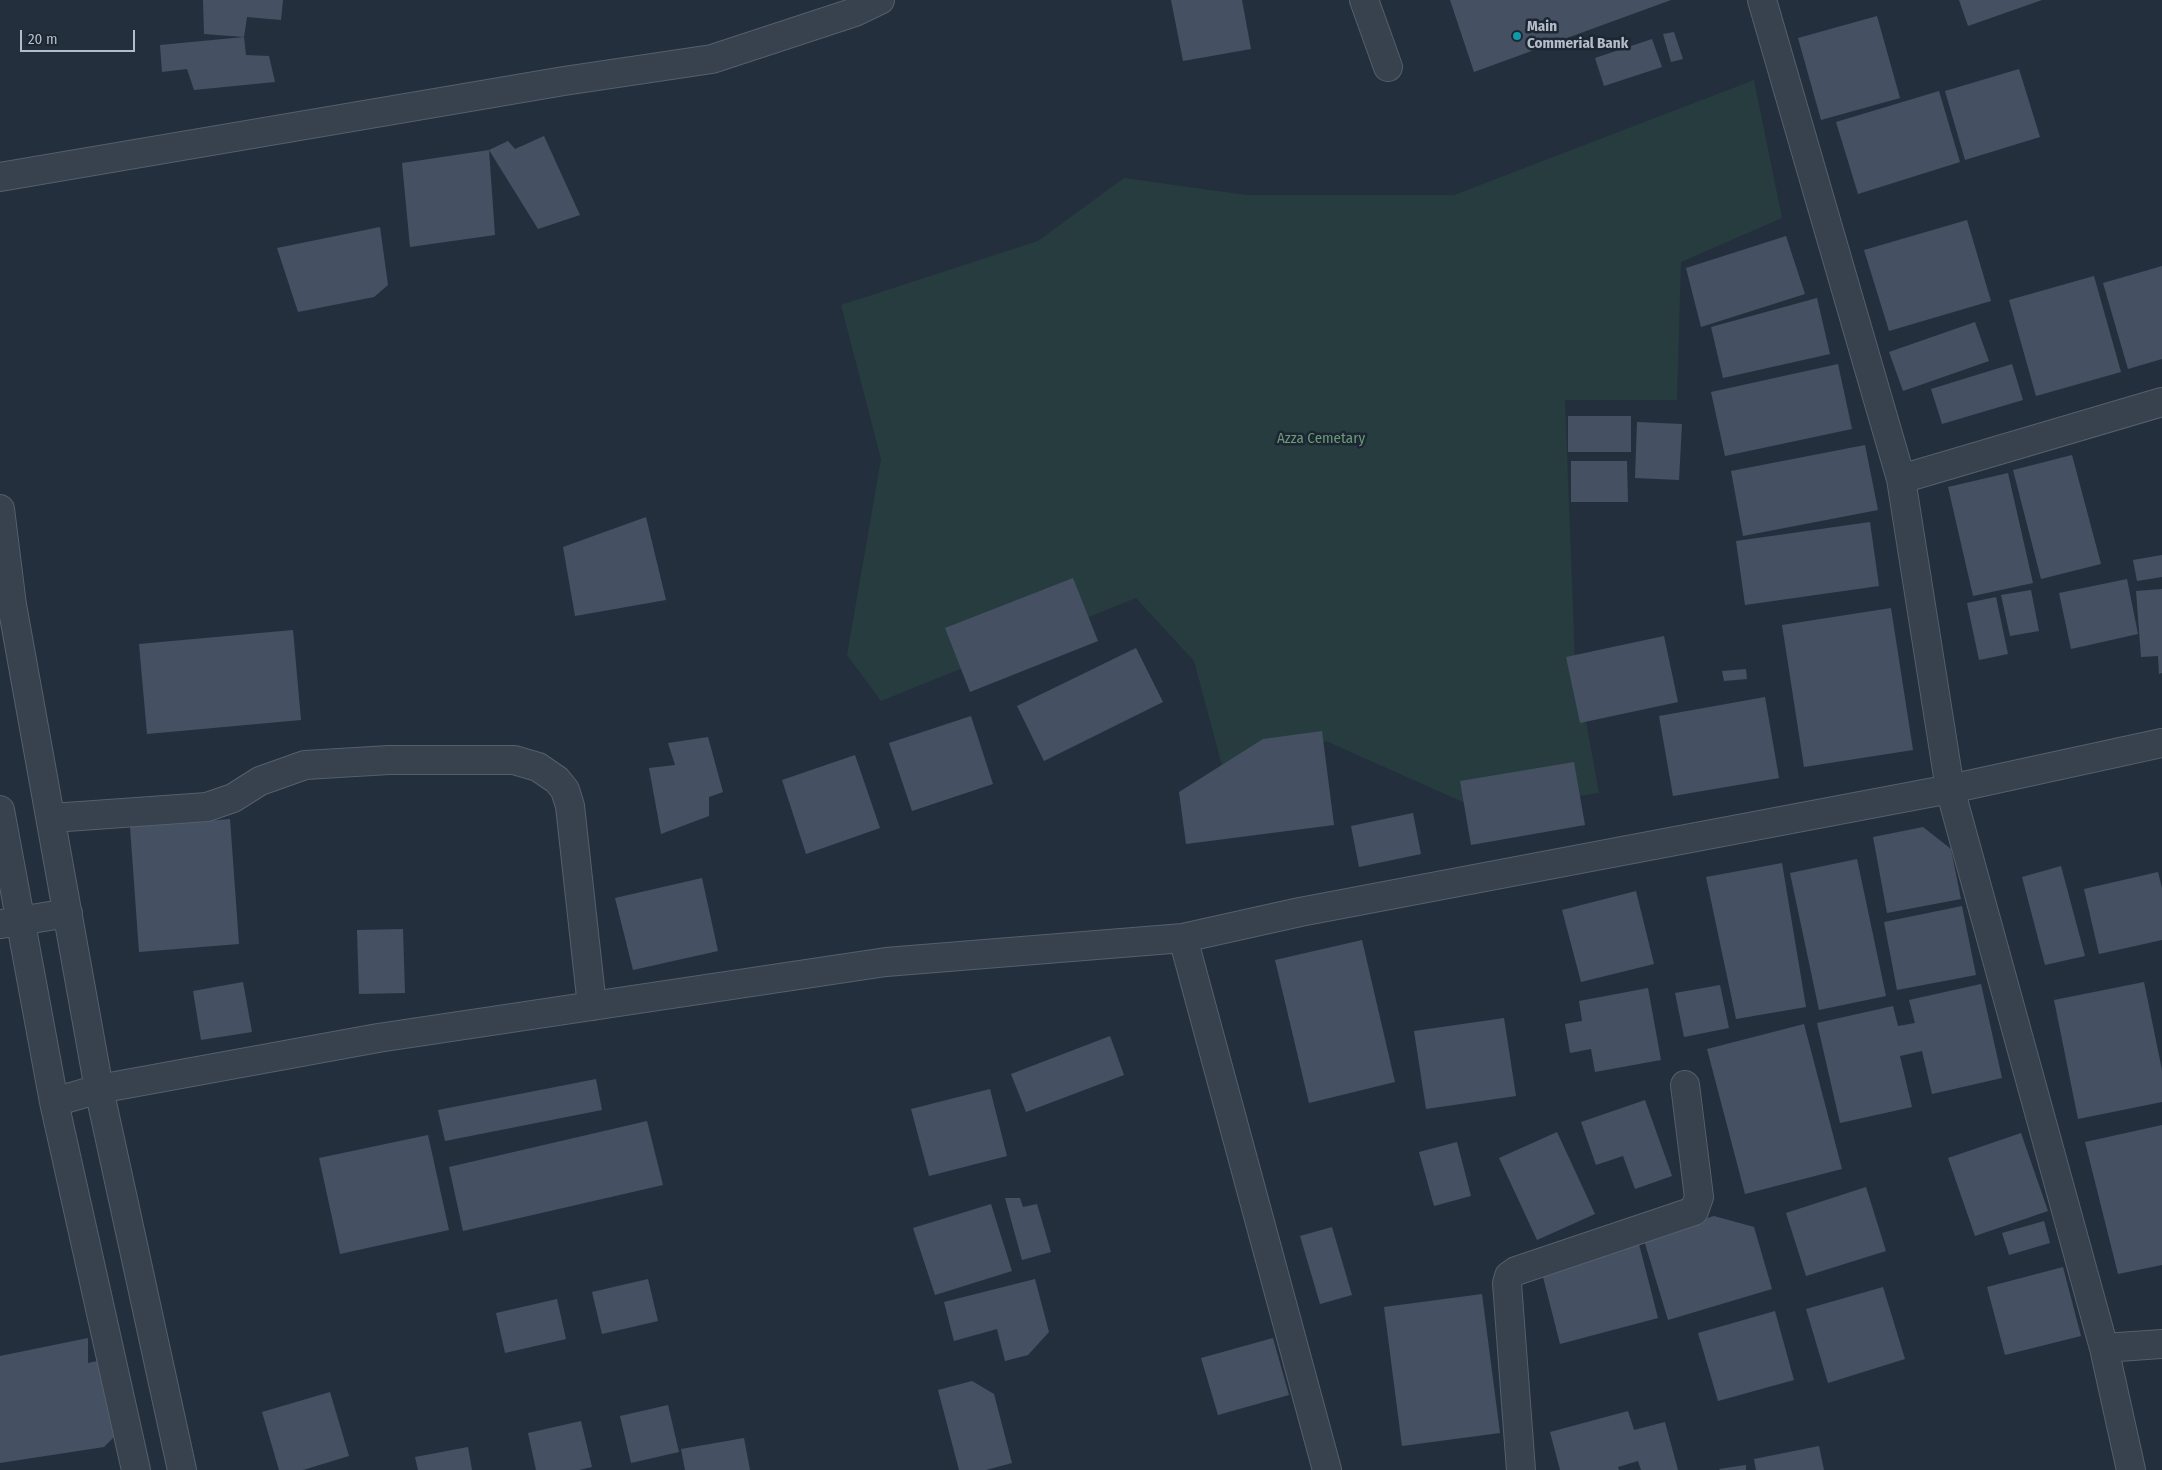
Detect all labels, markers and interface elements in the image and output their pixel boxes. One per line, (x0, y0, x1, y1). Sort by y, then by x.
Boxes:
place label: Main Commerial Bank (1527, 18, 1628, 53)
scale bar (22, 20, 138, 52)
text: 20 m (28, 30, 58, 48)
marker: Main Commerial Bank (1511, 30, 1523, 42)
park label: Azza Cemetary (1277, 430, 1365, 448)

